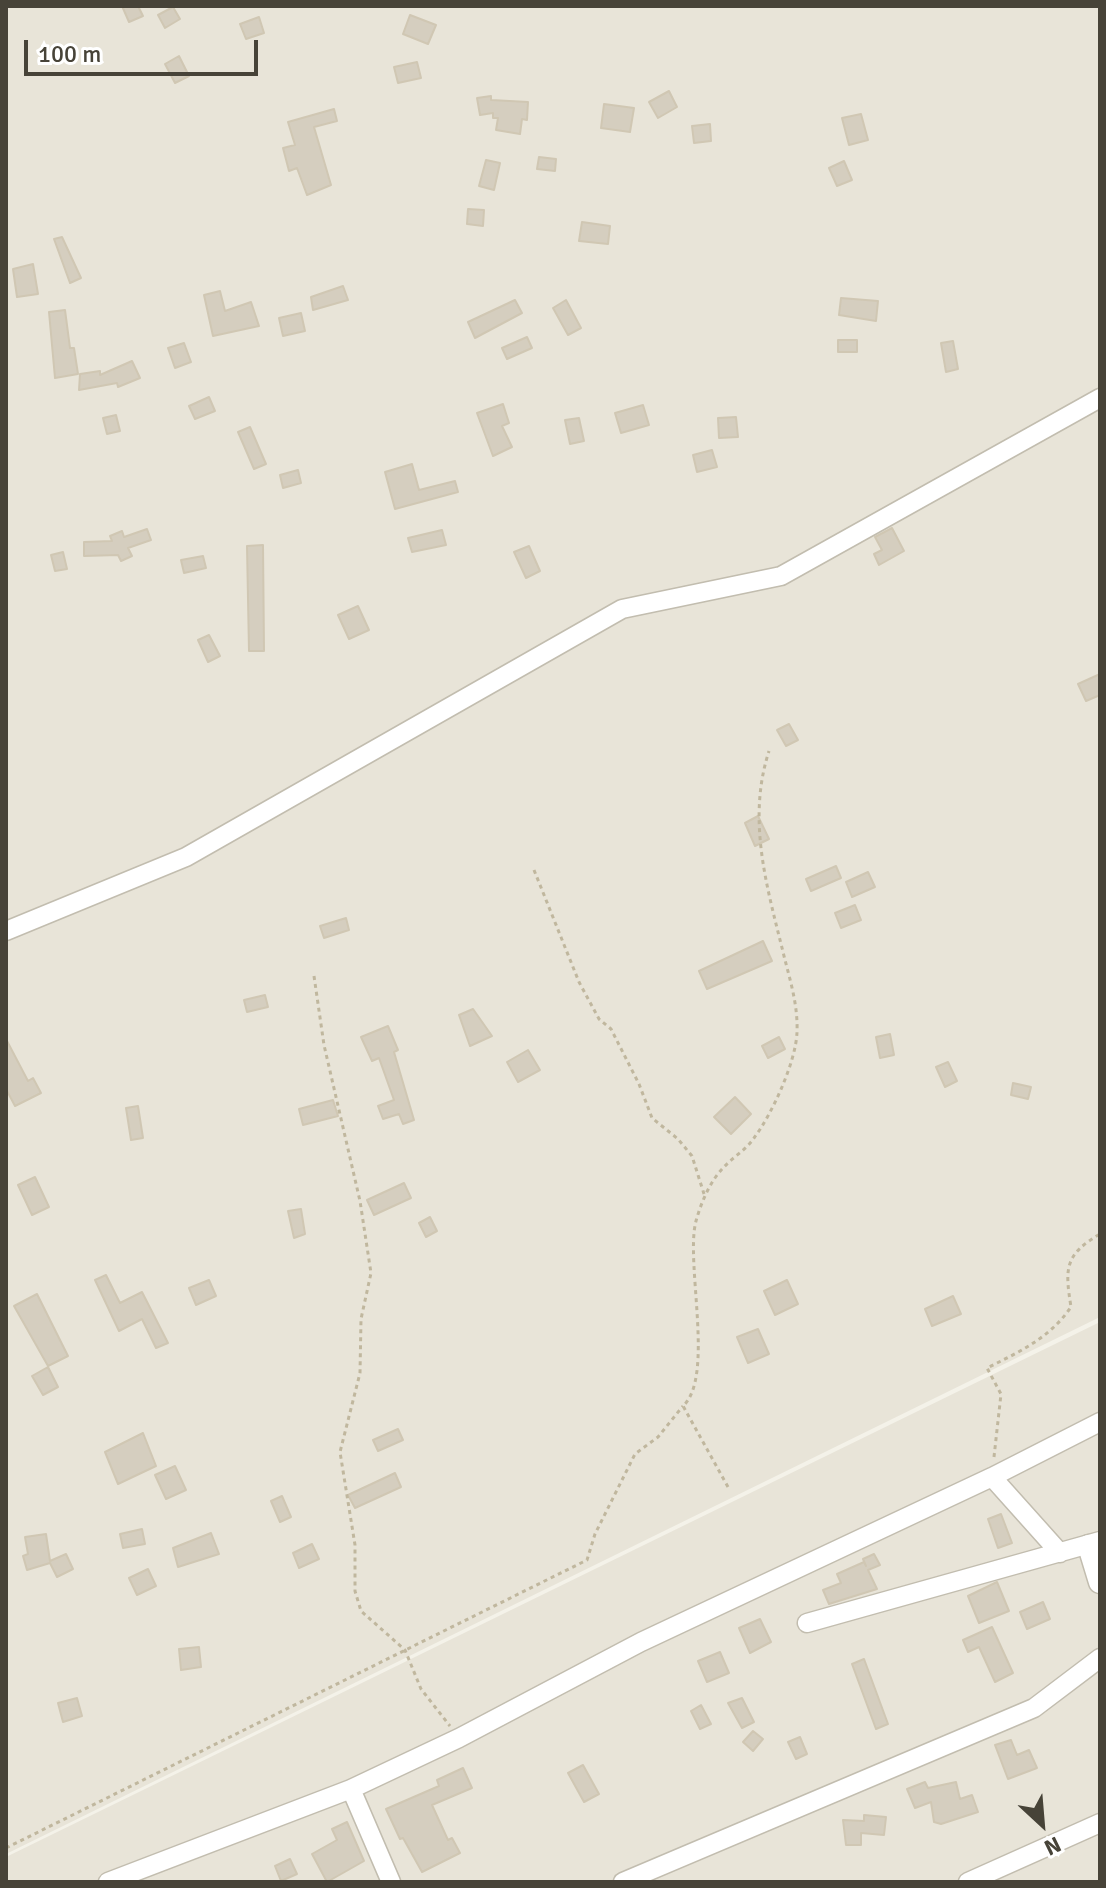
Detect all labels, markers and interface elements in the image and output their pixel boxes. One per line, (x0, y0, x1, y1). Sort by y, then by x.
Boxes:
scale bar (28, 24, 262, 74)
text: 100 m (38, 39, 101, 69)
north arrow (1002, 1784, 1082, 1864)
text: N (1040, 1831, 1066, 1862)

